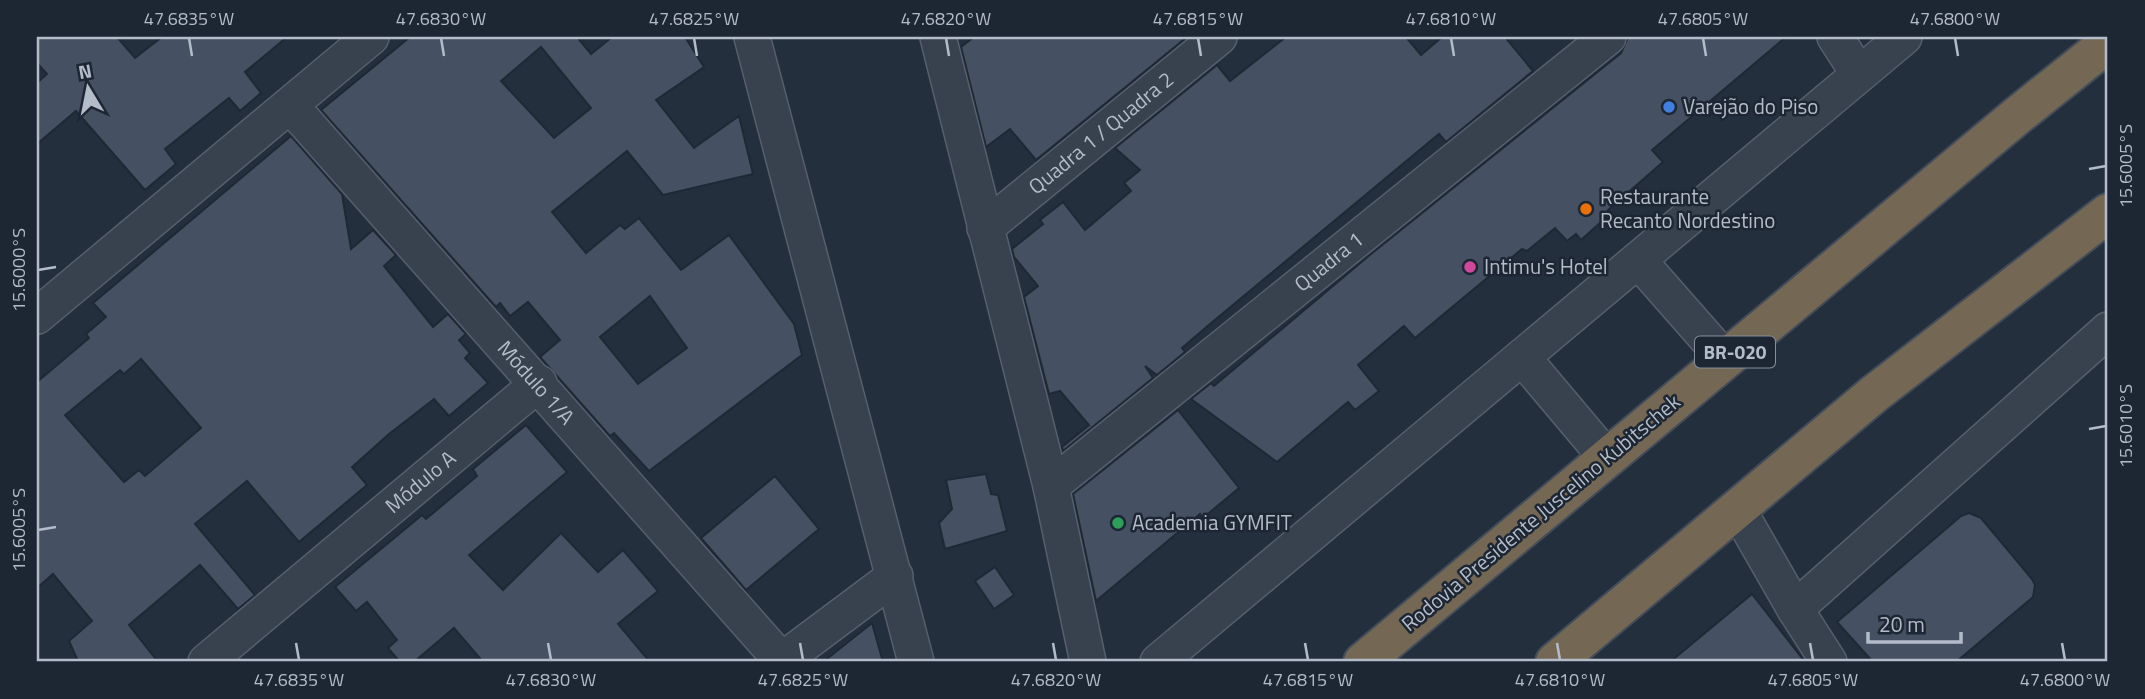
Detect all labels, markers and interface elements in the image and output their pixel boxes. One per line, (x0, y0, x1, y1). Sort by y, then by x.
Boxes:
text: 47.6835°W (144, 5, 234, 32)
text: 47.6830°W (396, 5, 486, 32)
text: 47.6825°W (649, 5, 739, 32)
text: 47.6820°W (901, 5, 991, 32)
text: 47.6815°W (1153, 5, 1243, 32)
text: 47.6810°W (1406, 5, 1496, 32)
text: 47.6805°W (1658, 5, 1748, 32)
text: 47.6800°W (1910, 5, 2000, 32)
north arrow (52, 52, 122, 122)
text: N (76, 55, 94, 86)
street label: Quadra 1 / Quadra 2 (1021, 63, 1180, 202)
place label: Varejão do Piso (1683, 90, 1818, 122)
marker: Varejão do Piso (1661, 99, 1677, 115)
text: 15.6005°S (2112, 124, 2139, 208)
place label: Restaurante Recanto Nordestino (1600, 180, 1775, 236)
marker: Restaurante Recanto Nordestino (1578, 201, 1594, 217)
street label: Quadra 1 (1287, 223, 1370, 299)
text: 15.6000°S (5, 228, 32, 312)
place label: Intimu's Hotel (1484, 250, 1608, 282)
marker: Intimu's Hotel (1462, 259, 1478, 275)
street label: Módulo 1/A (490, 333, 583, 432)
road number: BR-020 (1695, 336, 1775, 368)
text: 15.6010°S (2112, 384, 2139, 468)
street label: Rodovia Presidente Juscelino Kubitschek (1394, 386, 1687, 639)
street label: Módulo A (378, 442, 463, 521)
text: 15.6005°S (5, 488, 32, 572)
place label: Academia GYMFIT (1132, 506, 1292, 538)
marker: Academia GYMFIT (1110, 515, 1126, 531)
scale bar (1868, 601, 1961, 645)
text: 20 m (1879, 608, 1925, 640)
text: 47.6835°W (254, 666, 344, 693)
text: 47.6830°W (506, 666, 596, 693)
text: 47.6825°W (758, 666, 848, 693)
text: 47.6820°W (1011, 666, 1101, 693)
text: 47.6815°W (1263, 666, 1353, 693)
text: 47.6810°W (1515, 666, 1605, 693)
text: 47.6805°W (1768, 666, 1858, 693)
text: 47.6800°W (2020, 666, 2110, 693)

